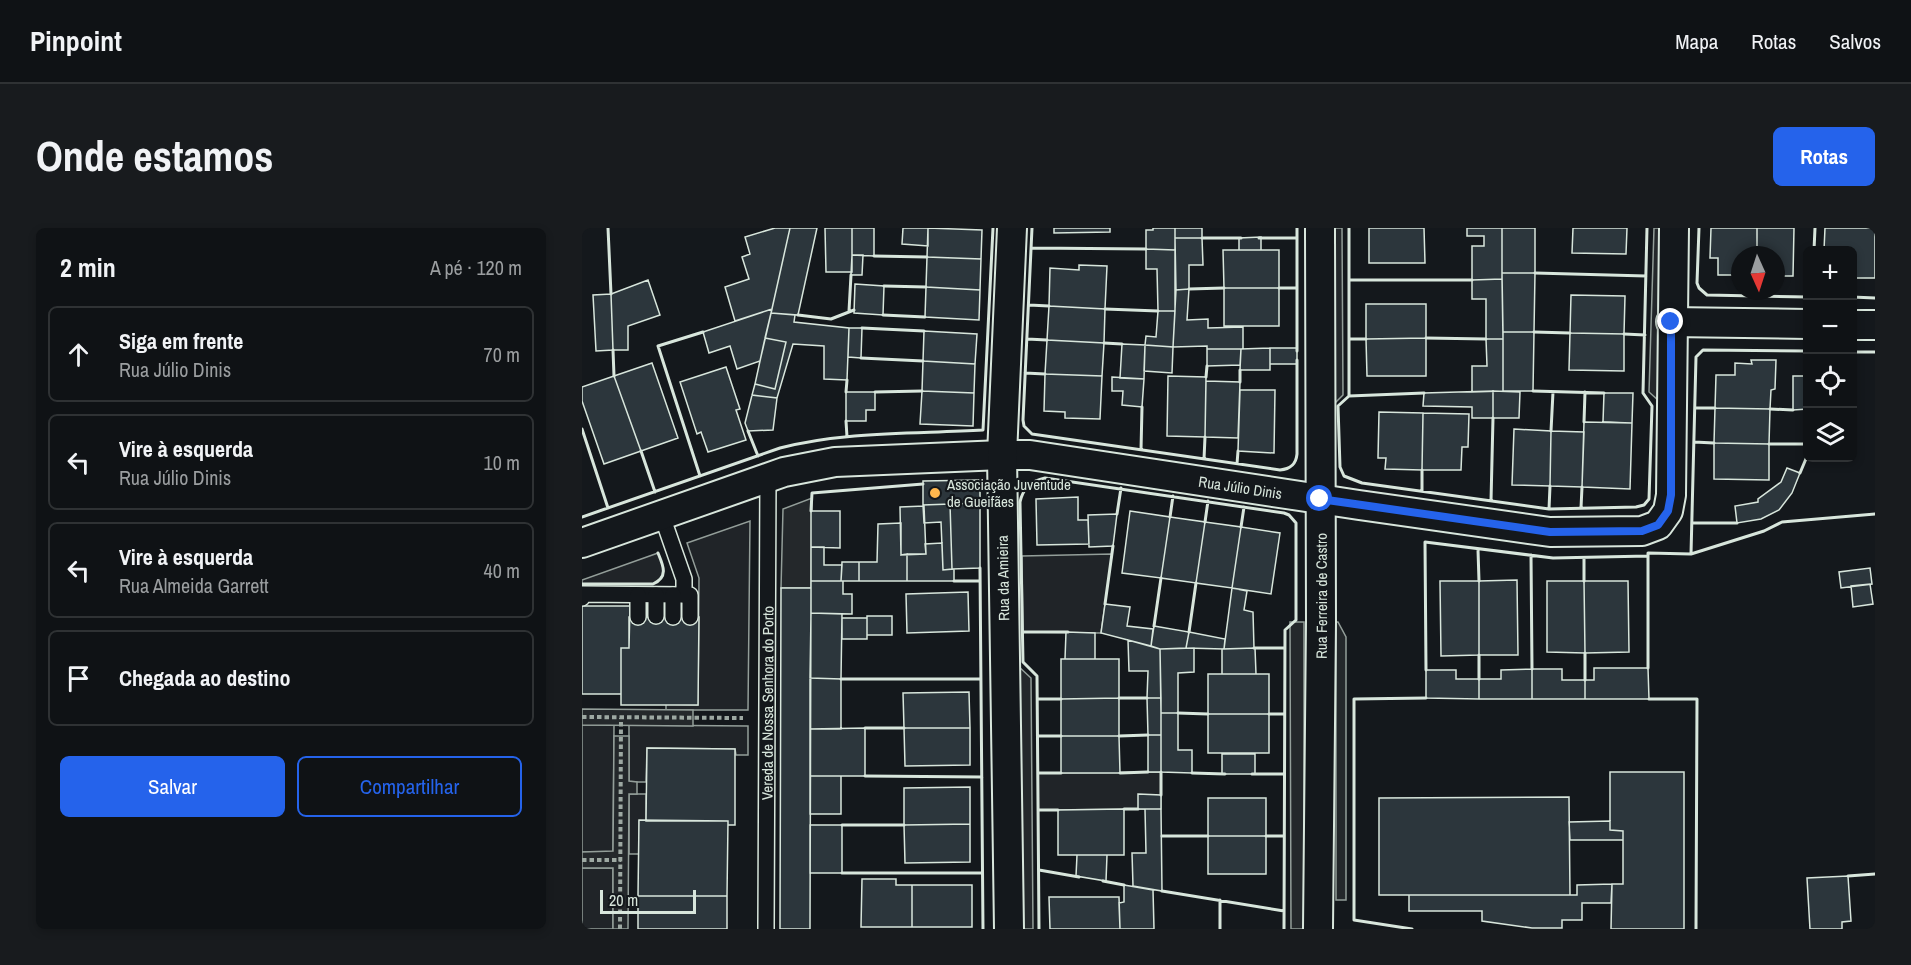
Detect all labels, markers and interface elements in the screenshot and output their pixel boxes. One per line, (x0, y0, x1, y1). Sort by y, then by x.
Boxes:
text: Pinpoint (30, 22, 122, 60)
text: Mapa (1675, 27, 1718, 56)
text: Rotas (1751, 27, 1796, 56)
text: Salvos (1829, 27, 1881, 56)
button: Rotas (1773, 127, 1875, 186)
text: Onde estamos (36, 128, 273, 184)
north arrow (1731, 246, 1785, 300)
map controls (1803, 246, 1857, 462)
button: + (1803, 246, 1857, 300)
text: 2 min (60, 250, 116, 285)
text: A pé · 120 m (430, 254, 522, 281)
button: − (1803, 300, 1857, 354)
route end (1657, 308, 1683, 334)
text: Siga em frente (119, 326, 243, 356)
icon: ahead (62, 338, 95, 371)
text: 70 m (484, 341, 520, 368)
button: locate (1803, 354, 1857, 408)
text: Rua Júlio Dinis (119, 356, 231, 383)
button: layers (1803, 408, 1857, 462)
text: Vire à esquerda (119, 434, 253, 464)
icon: left (62, 446, 95, 479)
text: 10 m (484, 449, 520, 476)
text: Rua Júlio Dinis (119, 464, 231, 491)
street label: Rua Júlio Dinis (1197, 470, 1284, 504)
place label: Associação Juventude de Gueifães (946, 474, 1071, 512)
route start (1306, 485, 1332, 511)
marker: Associação Juventude de Gueifães (928, 486, 942, 500)
street label: Rua Ferreira de Castro (1310, 533, 1332, 659)
street label: Rua da Amieira (992, 535, 1014, 621)
text: Vire à esquerda (119, 542, 253, 572)
icon: left (62, 554, 95, 587)
text: 40 m (484, 557, 520, 584)
text: Rua Almeida Garrett (119, 572, 269, 599)
street label: Vereda de Nossa Senhora do Porto (756, 606, 778, 800)
icon: arrive (62, 662, 95, 695)
text: Chegada ao destino (119, 663, 290, 693)
button: Salvar (60, 756, 285, 817)
button: Compartilhar (297, 756, 522, 817)
scale bar (600, 887, 696, 914)
text: 20 m (609, 889, 638, 911)

